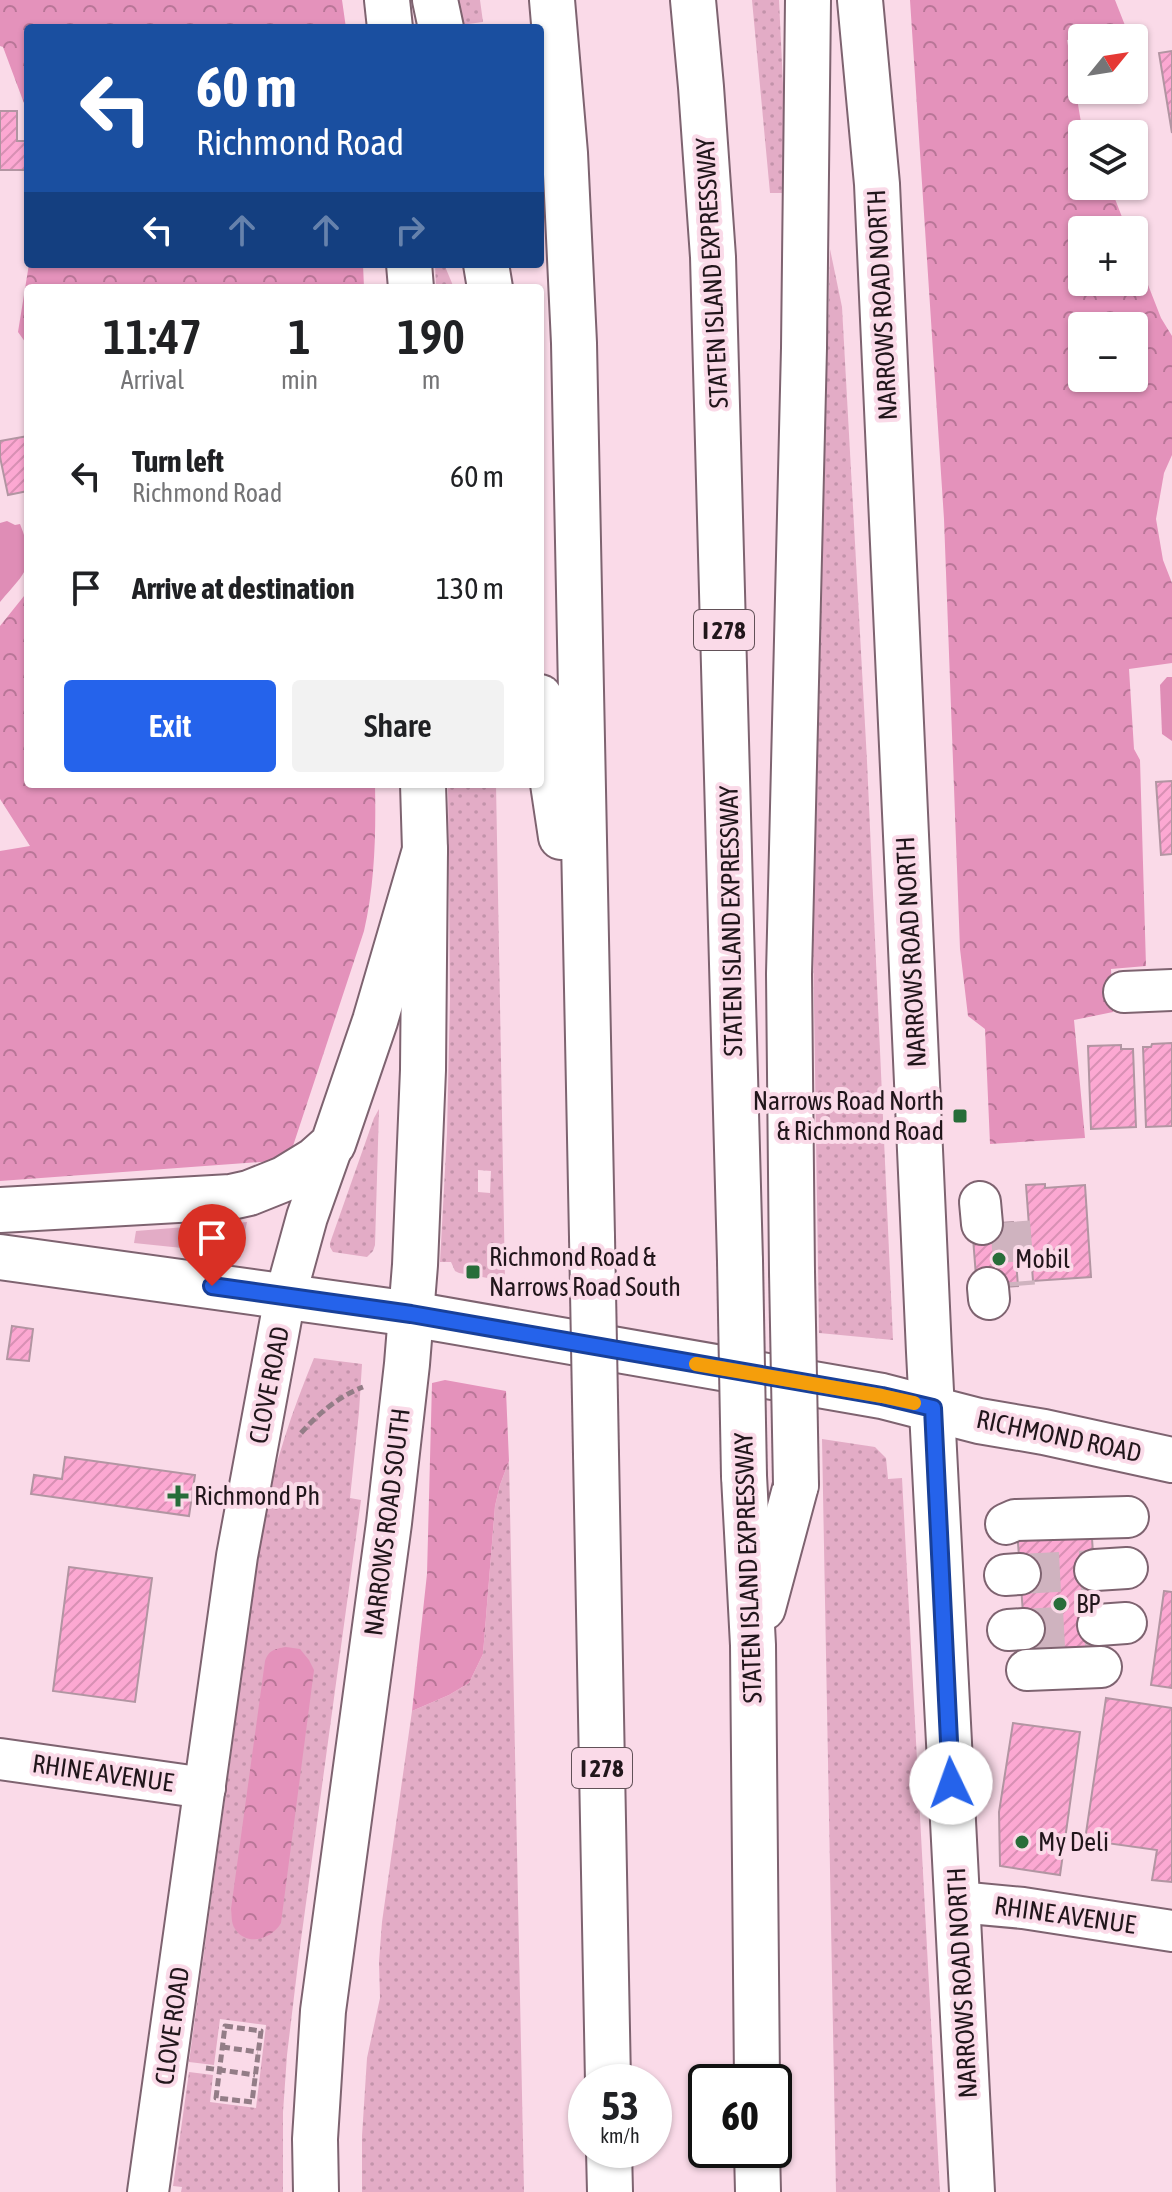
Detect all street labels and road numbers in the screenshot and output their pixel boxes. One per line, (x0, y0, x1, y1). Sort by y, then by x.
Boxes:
street label: STATEN ISLAND EXPRESSWAY (690, 136, 734, 409)
street label: NARROWS ROAD NORTH (861, 189, 903, 421)
road number: I 278 (694, 610, 754, 650)
street label: STATEN ISLAND EXPRESSWAY (714, 785, 748, 1057)
street label: NARROWS ROAD NORTH (890, 836, 932, 1068)
street label: CLOVE ROAD (243, 1324, 295, 1446)
street label: RICHMOND ROAD (974, 1404, 1144, 1468)
street label: NARROWS ROAD SOUTH (358, 1407, 416, 1637)
street label: STATEN ISLAND EXPRESSWAY (728, 1432, 768, 1704)
street label: RHINE AVENUE (30, 1748, 176, 1798)
road number: I 278 (572, 1748, 632, 1788)
street label: NARROWS ROAD NORTH (941, 1867, 983, 2099)
street label: RHINE AVENUE (992, 1890, 1138, 1940)
street label: CLOVE ROAD (149, 1965, 195, 2087)

